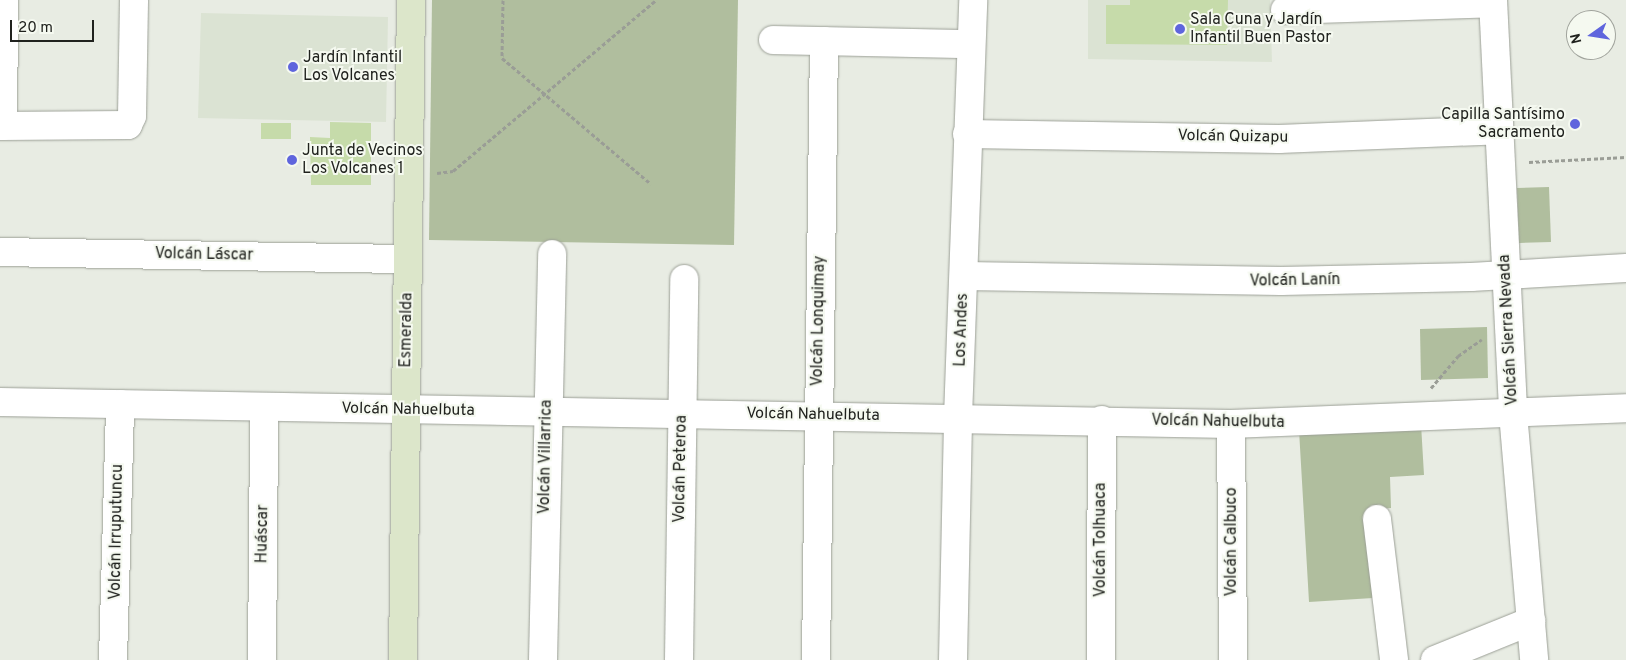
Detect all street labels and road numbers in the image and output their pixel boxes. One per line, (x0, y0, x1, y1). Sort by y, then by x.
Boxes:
street label: Volcán Quizapu (1177, 126, 1289, 148)
street label: Volcán Láscar (155, 245, 253, 265)
street label: Volcán Sierra Nevada (1495, 254, 1523, 406)
street label: Volcán Lonquimay (808, 255, 830, 387)
street label: Volcán Lanín (1249, 271, 1341, 291)
street label: Esmeralda (397, 292, 417, 368)
street label: Los Andes (951, 293, 973, 367)
street label: Volcán Nahuelbuta (341, 399, 475, 421)
street label: Volcán Villarrica (535, 399, 557, 515)
street label: Volcán Nahuelbuta (746, 404, 880, 426)
street label: Volcán Nahuelbuta (1151, 411, 1285, 433)
street label: Volcán Peteroa (670, 415, 692, 523)
street label: Volcán Irruputuncu (106, 464, 128, 600)
street label: Volcán Tolhuaca (1091, 482, 1111, 598)
street label: Volcán Calbuco (1222, 487, 1242, 597)
street label: Huáscar (253, 505, 273, 563)

